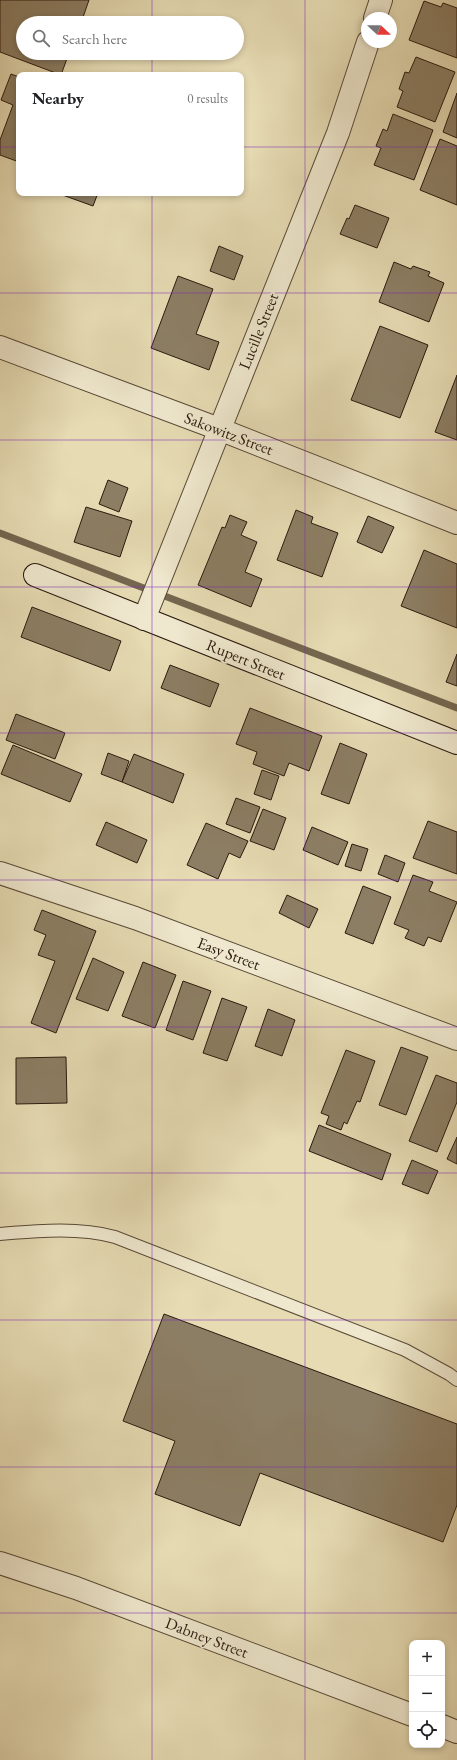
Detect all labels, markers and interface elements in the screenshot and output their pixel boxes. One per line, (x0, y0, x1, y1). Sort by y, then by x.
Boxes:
north arrow (361, 12, 397, 48)
search box (16, 16, 244, 60)
icon: search (30, 27, 52, 49)
text: Search here (62, 29, 127, 48)
text: Nearby (32, 87, 84, 109)
text: 0 results (187, 90, 228, 107)
street label: Lucille Street (234, 290, 283, 372)
street label: Sakowitz Street (182, 407, 276, 460)
street label: Rupert Street (203, 634, 288, 685)
street label: Easy Street (195, 932, 263, 975)
street label: Dabney Street (163, 1612, 251, 1663)
map controls (409, 1640, 445, 1748)
button: + (409, 1640, 445, 1676)
button: − (409, 1676, 445, 1712)
button: locate (409, 1712, 445, 1748)

